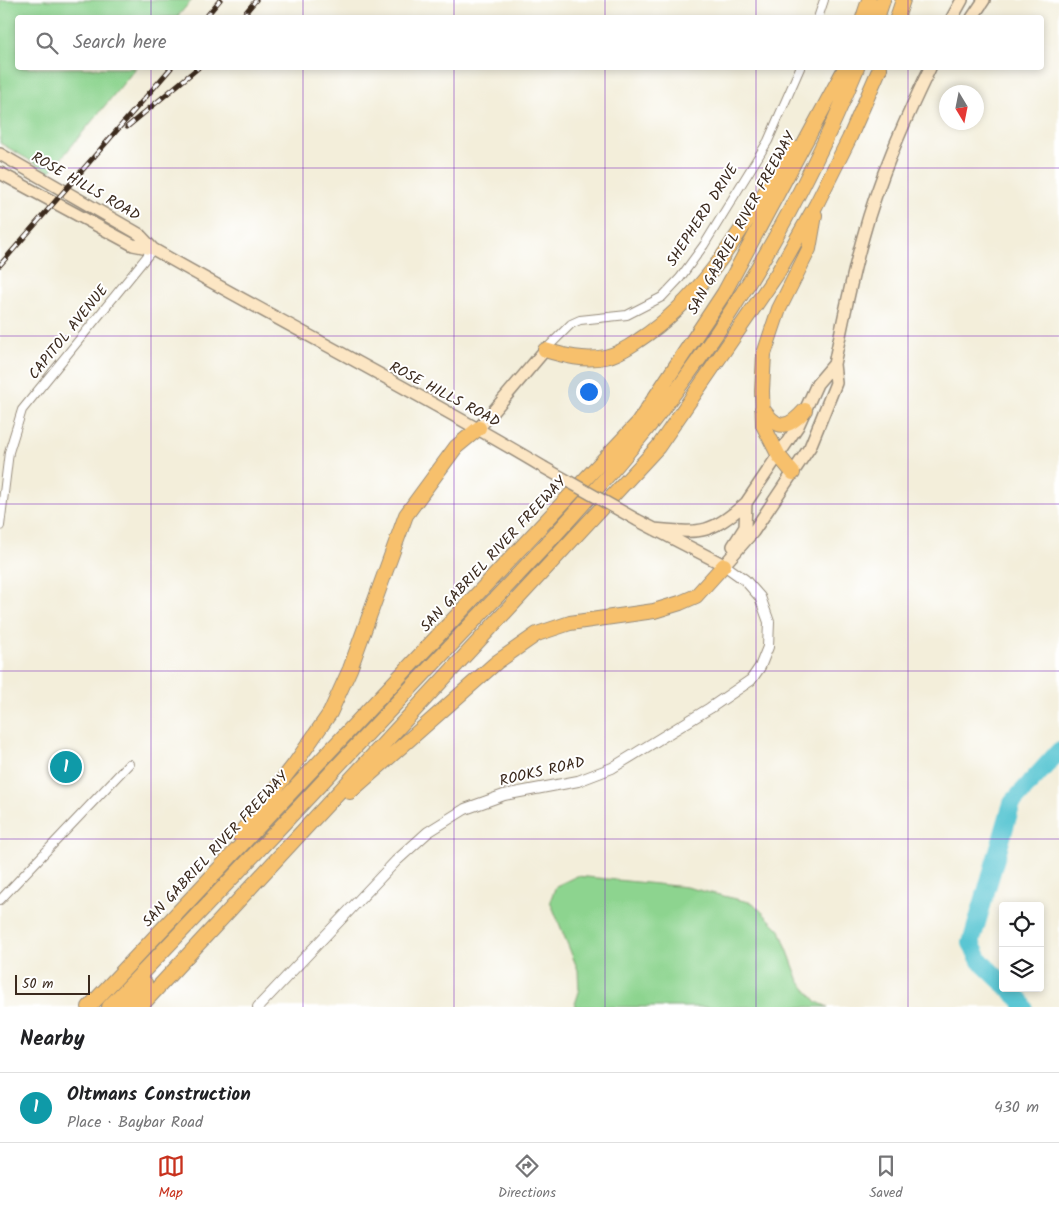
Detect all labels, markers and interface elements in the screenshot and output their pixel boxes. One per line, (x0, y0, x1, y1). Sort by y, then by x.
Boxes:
search box (15, 15, 1044, 70)
text: Search here (73, 28, 167, 58)
icon: search (33, 29, 61, 57)
north arrow (939, 85, 984, 130)
street label: SAN GABRIEL RIVER FREEWAY (681, 126, 803, 319)
street label: ROSE HILLS ROAD (26, 146, 145, 228)
street label: SHEPHERD DRIVE (661, 158, 746, 272)
street label: CAPITOL AVENUE (23, 279, 115, 385)
street label: ROSE HILLS ROAD (385, 356, 505, 434)
your location (576, 379, 602, 405)
street label: SAN GABRIEL RIVER FREEWAY (415, 470, 574, 638)
pin: 1 (50, 748, 82, 786)
street label: ROOKS ROAD (497, 750, 588, 793)
street label: SAN GABRIEL RIVER FREEWAY (137, 765, 296, 933)
map controls (999, 902, 1044, 992)
button: locate (999, 902, 1044, 947)
button: layers (999, 947, 1044, 992)
scale bar (15, 972, 90, 995)
text: 50 m (22, 973, 53, 995)
text: Nearby (20, 1023, 85, 1056)
text: Oltmans Construction (67, 1080, 251, 1110)
text: 1 (34, 1095, 38, 1120)
text: 430 m (994, 1095, 1039, 1120)
text: Place · Baybar Road (67, 1110, 203, 1135)
tab: Map (157, 1152, 185, 1204)
tab: Directions (498, 1152, 556, 1204)
tab: Saved (869, 1152, 902, 1204)

